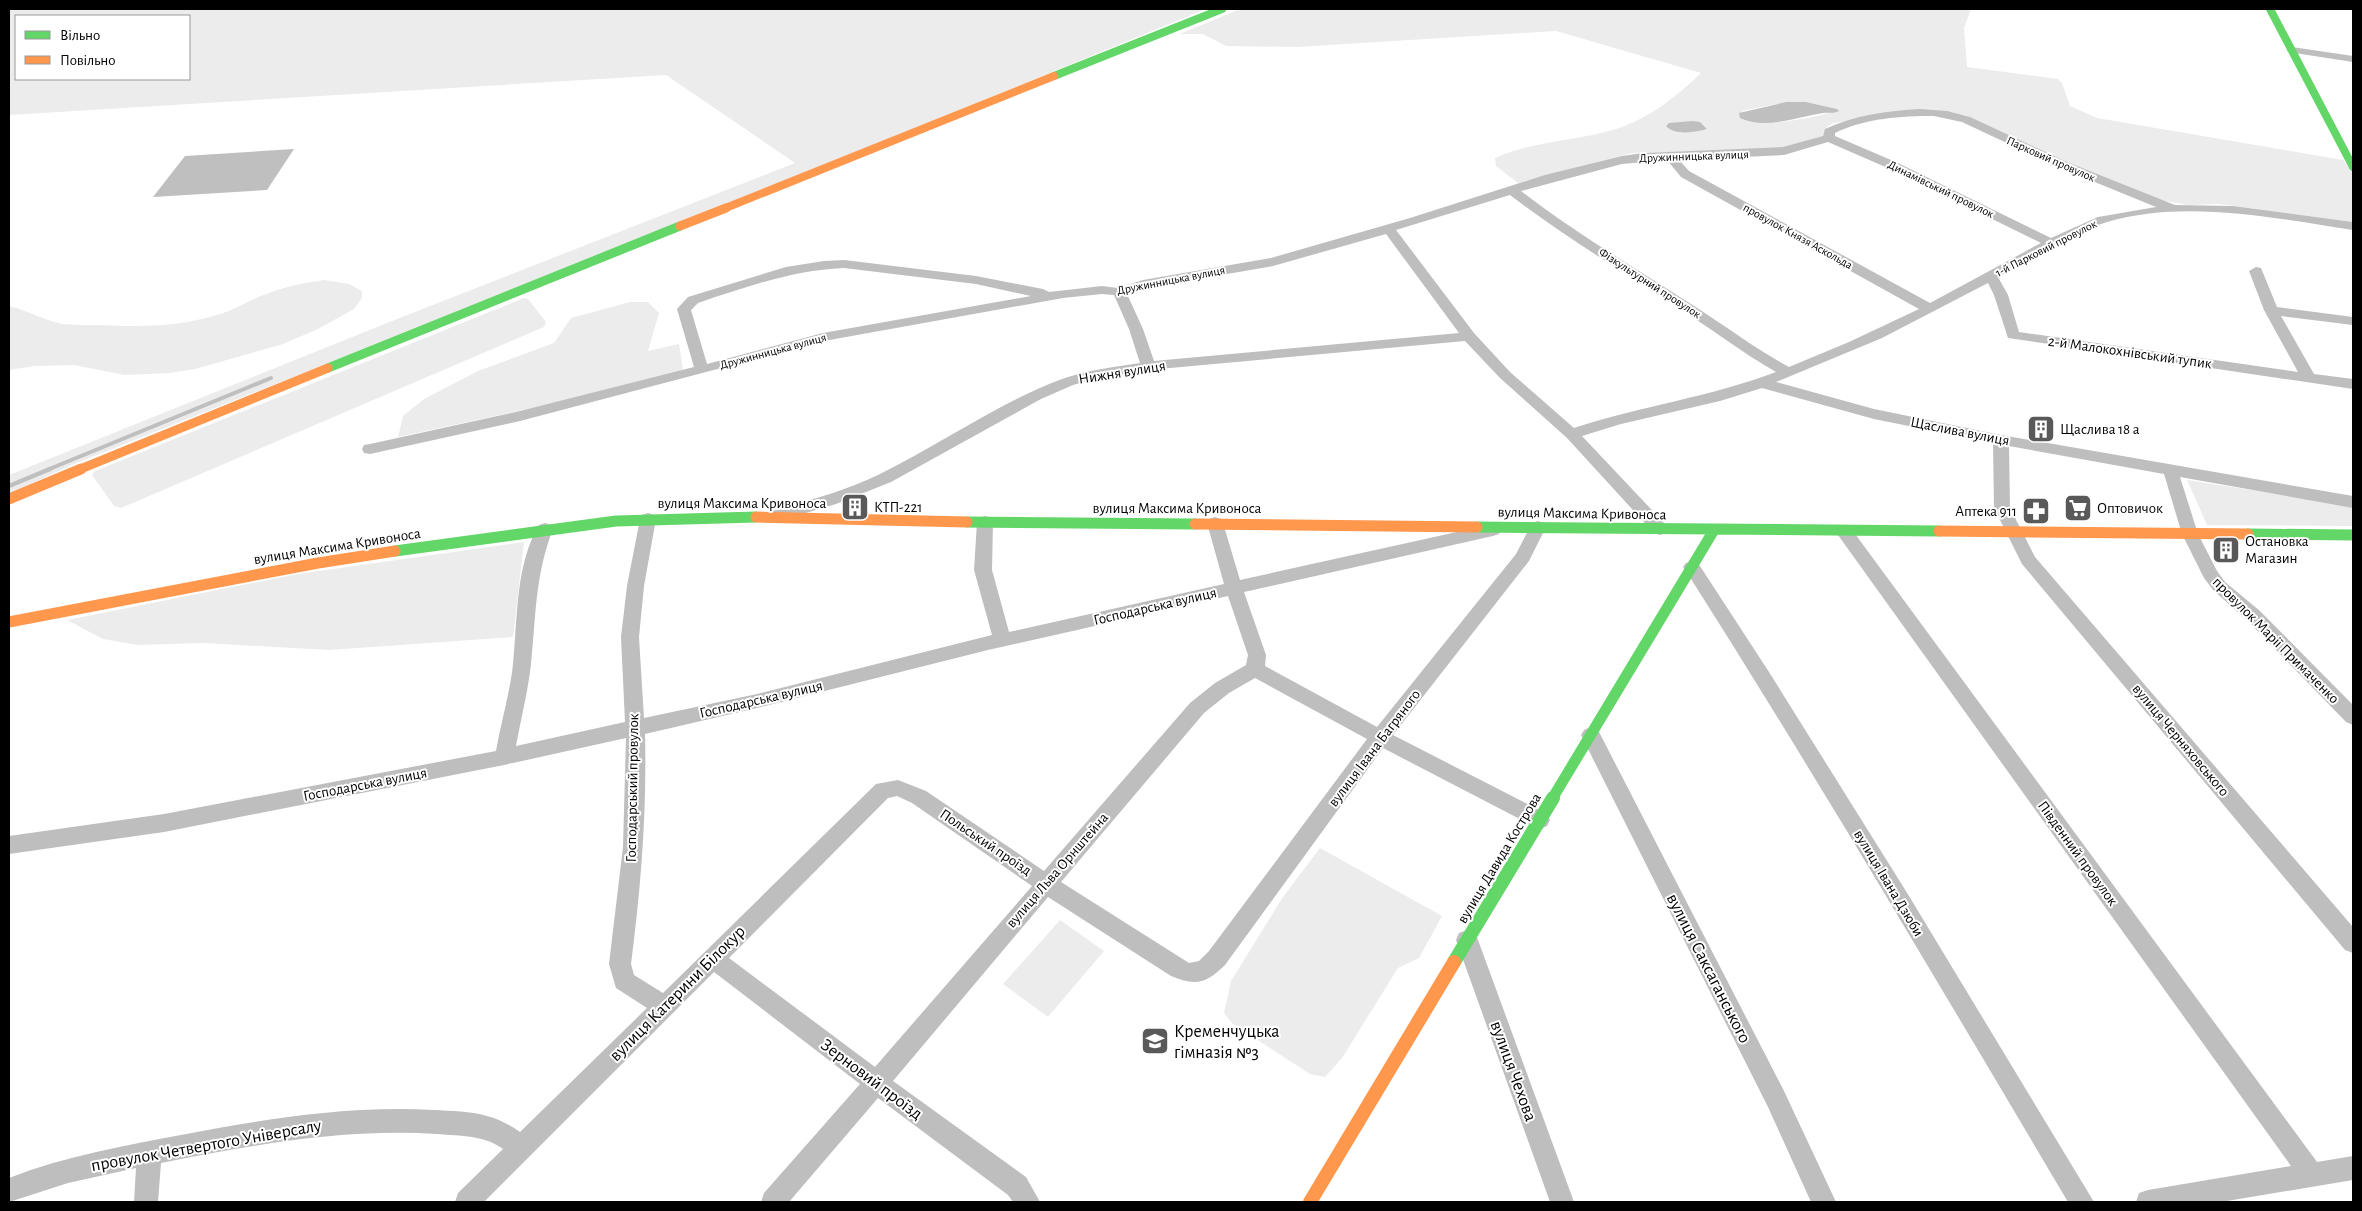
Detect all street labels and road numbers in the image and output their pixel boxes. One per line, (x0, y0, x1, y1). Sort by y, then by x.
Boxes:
street label: Парковий провулок (2005, 134, 2097, 185)
street label: Дружинницька вулиця (1639, 148, 1749, 165)
street label: Динамівський провулок (1886, 158, 1996, 221)
street label: провулок Князя Аскольда (1741, 201, 1855, 272)
street label: 1-й Парковий провулок (1994, 217, 2099, 280)
street label: Фізкультурний провулок (1596, 246, 1703, 321)
street label: Дружинницька вулиця (1116, 264, 1226, 297)
street label: Дружинницька вулиця (718, 331, 828, 372)
street label: 2-й Малокохнівський тупик (2047, 334, 2213, 371)
street label: Нижня вулиця (1077, 358, 1167, 387)
street label: Щаслива вулиця (1909, 415, 2011, 448)
street label: вулиця Максима Кривоноса (658, 496, 827, 511)
street label: вулиця Максима Кривоноса (1093, 501, 1262, 516)
street label: вулиця Максима Кривоноса (1497, 505, 1667, 522)
street label: вулиця Максима Кривоноса (253, 526, 422, 567)
street label: провулок Марії Примаченко (2210, 574, 2342, 706)
street label: Господарська вулиця (1092, 585, 1218, 628)
street label: Господарська вулиця (698, 678, 824, 721)
street label: вулиця Черняховського (2129, 681, 2232, 799)
street label: вулиця Івана Багряного (1326, 687, 1423, 810)
street label: Господарський провулок (624, 713, 641, 863)
street label: Господарська вулиця (302, 765, 428, 804)
street label: вулиця Давида Кострова (1455, 790, 1544, 926)
street label: Південний провулок (2035, 798, 2121, 908)
street label: Польський проїзд (937, 806, 1034, 879)
street label: вулиця Льва Орнштейна (1003, 810, 1111, 931)
street label: вулиця Івана Дзюби (1851, 827, 1926, 939)
street label: вулиця Саксаганського (1663, 891, 1754, 1046)
street label: вулиця Катерини Білокур (606, 922, 749, 1065)
street label: вулиця Чехова (1487, 1019, 1540, 1124)
street label: Зерновий проїзд (817, 1036, 926, 1124)
street label: провулок Четвертого Універсалу (90, 1117, 323, 1175)

